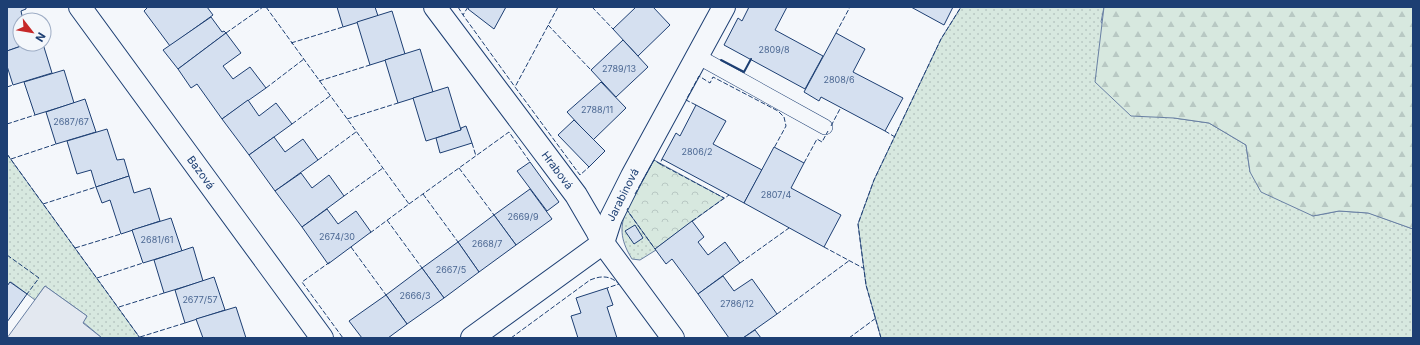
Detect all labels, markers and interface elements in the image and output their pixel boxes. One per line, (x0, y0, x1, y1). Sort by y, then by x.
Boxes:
north arrow (12, 12, 52, 52)
text: N (32, 30, 49, 44)
house number: 2809/8 (758, 44, 790, 55)
house number: 2789/13 (602, 63, 636, 74)
house number: 2808/6 (823, 74, 855, 85)
house number: 2788/11 (581, 104, 613, 115)
house number: 2687/67 (53, 116, 89, 127)
house number: 2806/2 (681, 146, 713, 157)
street label: Hrabová (539, 148, 576, 192)
street label: Bazová (184, 153, 218, 192)
street label: Jarabinová (603, 166, 642, 224)
house number: 2807/4 (761, 189, 792, 200)
house number: 2669/9 (507, 211, 539, 222)
house number: 2674/30 (319, 231, 355, 242)
house number: 2681/61 (141, 234, 173, 245)
house number: 2668/7 (472, 238, 502, 249)
house number: 2667/5 (436, 264, 466, 275)
house number: 2666/3 (399, 290, 431, 301)
house number: 2677/57 (182, 294, 218, 305)
house number: 2786/12 (720, 298, 754, 309)

